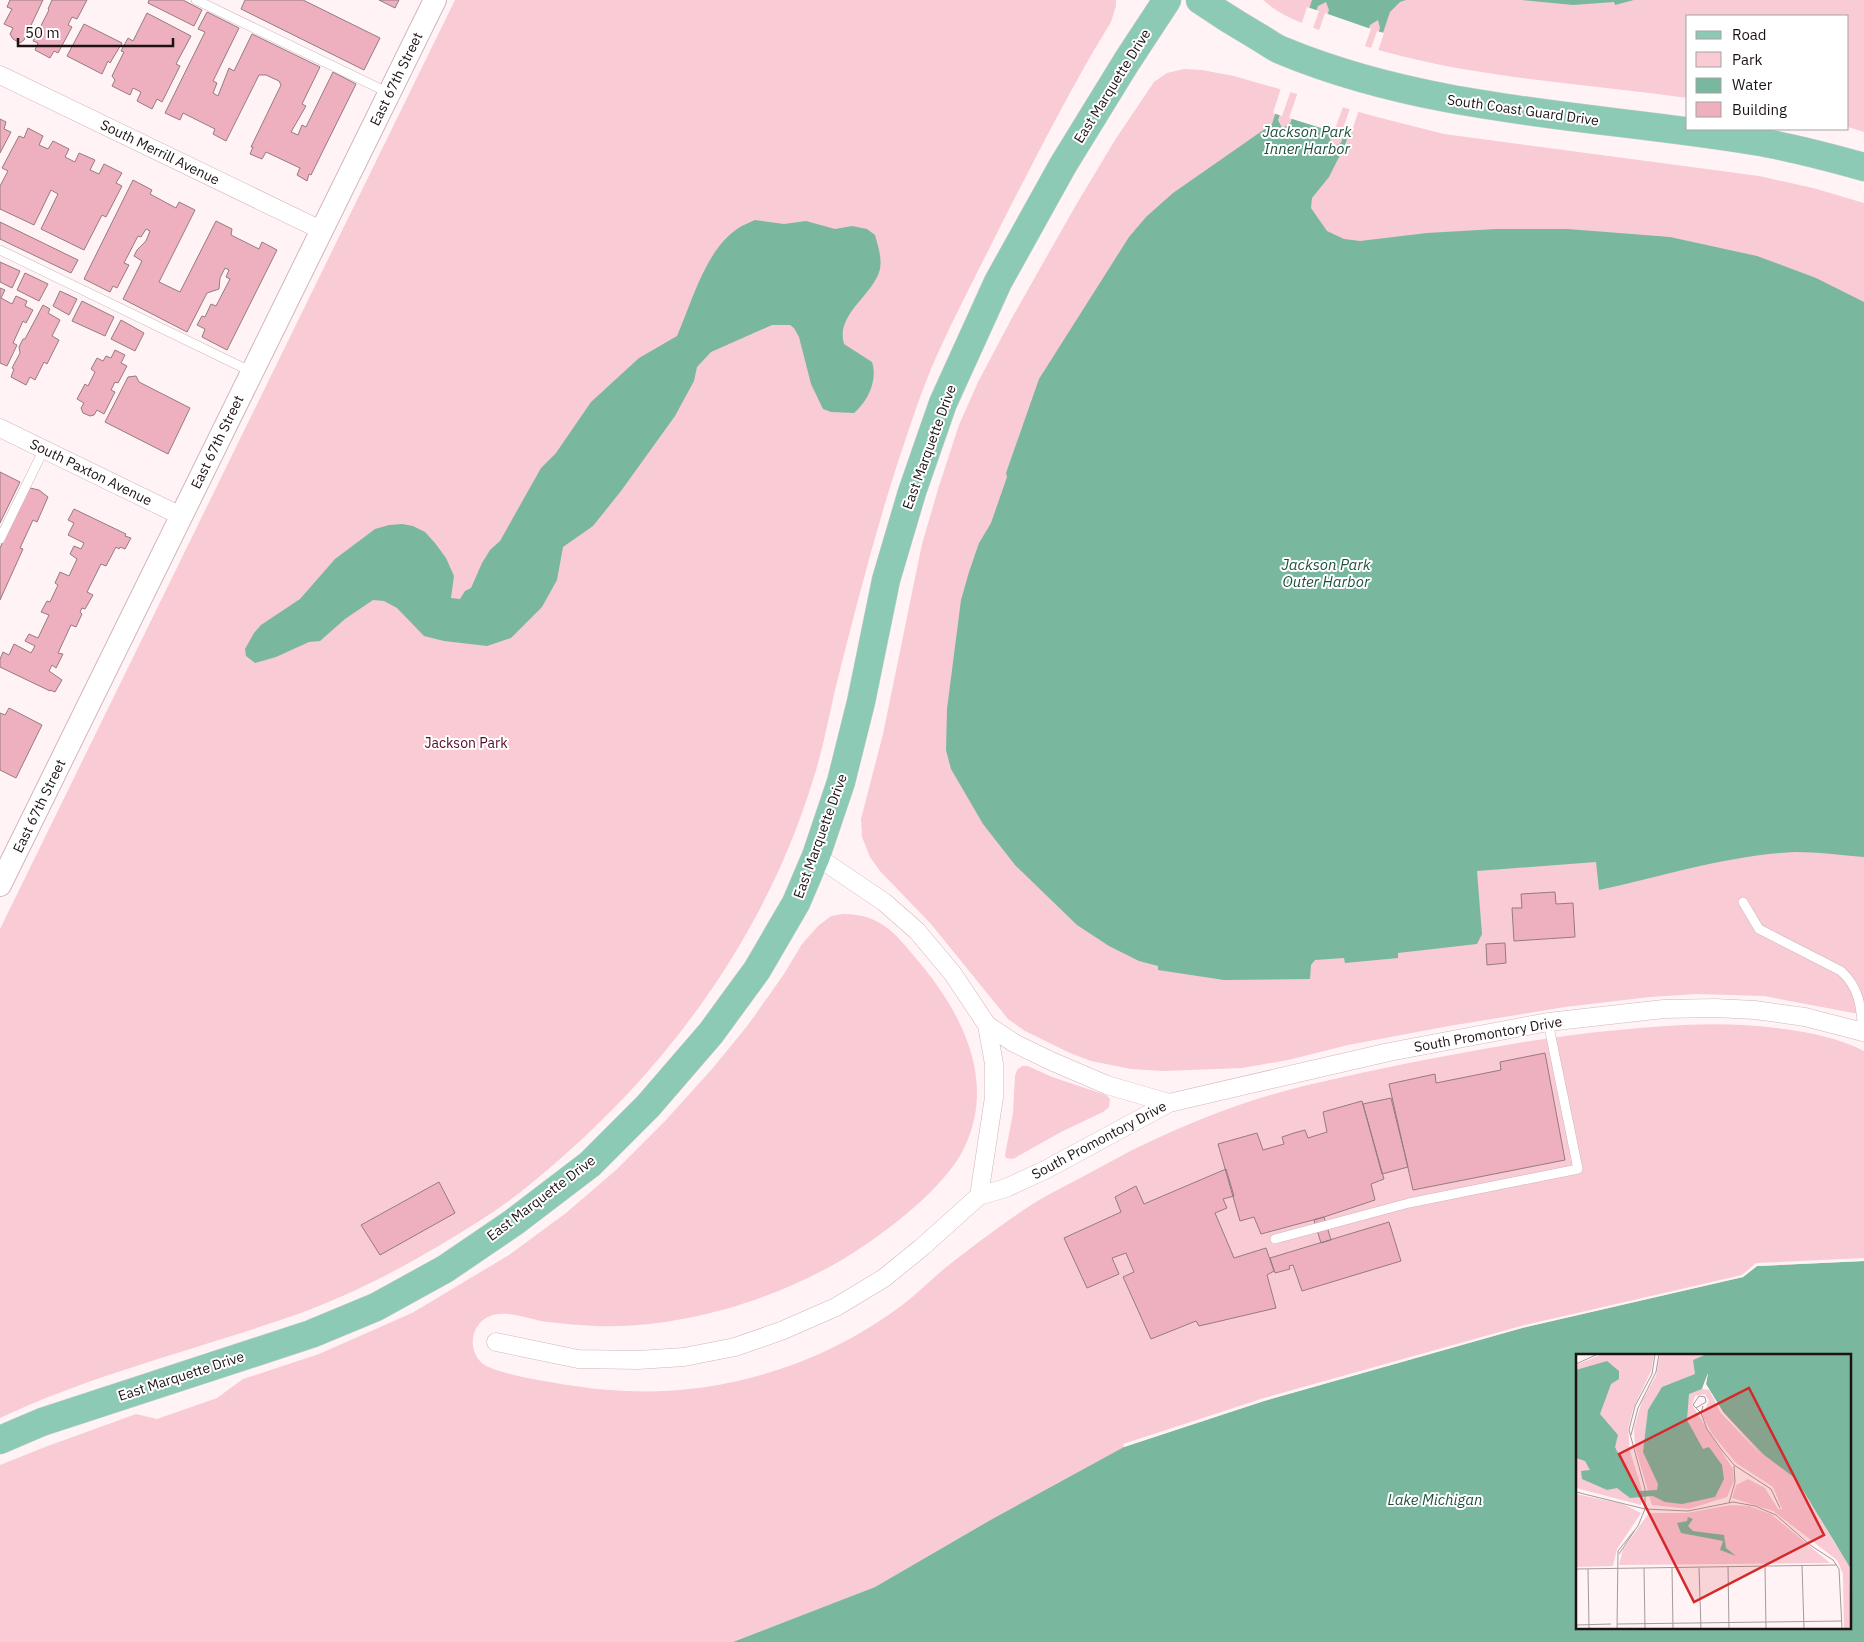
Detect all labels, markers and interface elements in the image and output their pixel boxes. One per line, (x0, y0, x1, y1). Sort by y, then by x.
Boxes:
scale bar (18, 15, 172, 47)
legend (1686, 15, 1849, 130)
text: 50 m (25, 23, 60, 42)
street label: East Marquette Drive (1070, 25, 1155, 146)
text: Road (1732, 25, 1767, 44)
street label: East 67th Street (366, 29, 426, 129)
text: Park (1732, 50, 1762, 69)
text: Water (1732, 75, 1773, 94)
street label: South Coast Guard Drive (1446, 90, 1600, 130)
text: Building (1732, 100, 1787, 119)
street label: South Merrill Avenue (97, 115, 223, 189)
water label: Jackson Park Inner Harbor (1262, 122, 1352, 158)
street label: East Marquette Drive (898, 382, 960, 512)
street label: East 67th Street (187, 392, 247, 492)
street label: South Paxton Avenue (27, 435, 155, 510)
water label: Jackson Park Outer Harbor (1281, 555, 1371, 591)
park label: Jackson Park (424, 734, 508, 752)
street label: East 67th Street (9, 756, 69, 856)
street label: East Marquette Drive (789, 771, 851, 901)
street label: South Promontory Drive (1413, 1012, 1564, 1056)
street label: South Promontory Drive (1028, 1097, 1170, 1183)
street label: East Marquette Drive (483, 1151, 599, 1245)
street label: East Marquette Drive (116, 1347, 247, 1405)
inset map (1576, 1354, 1852, 1630)
water label: Lake Michigan (1388, 1490, 1482, 1509)

